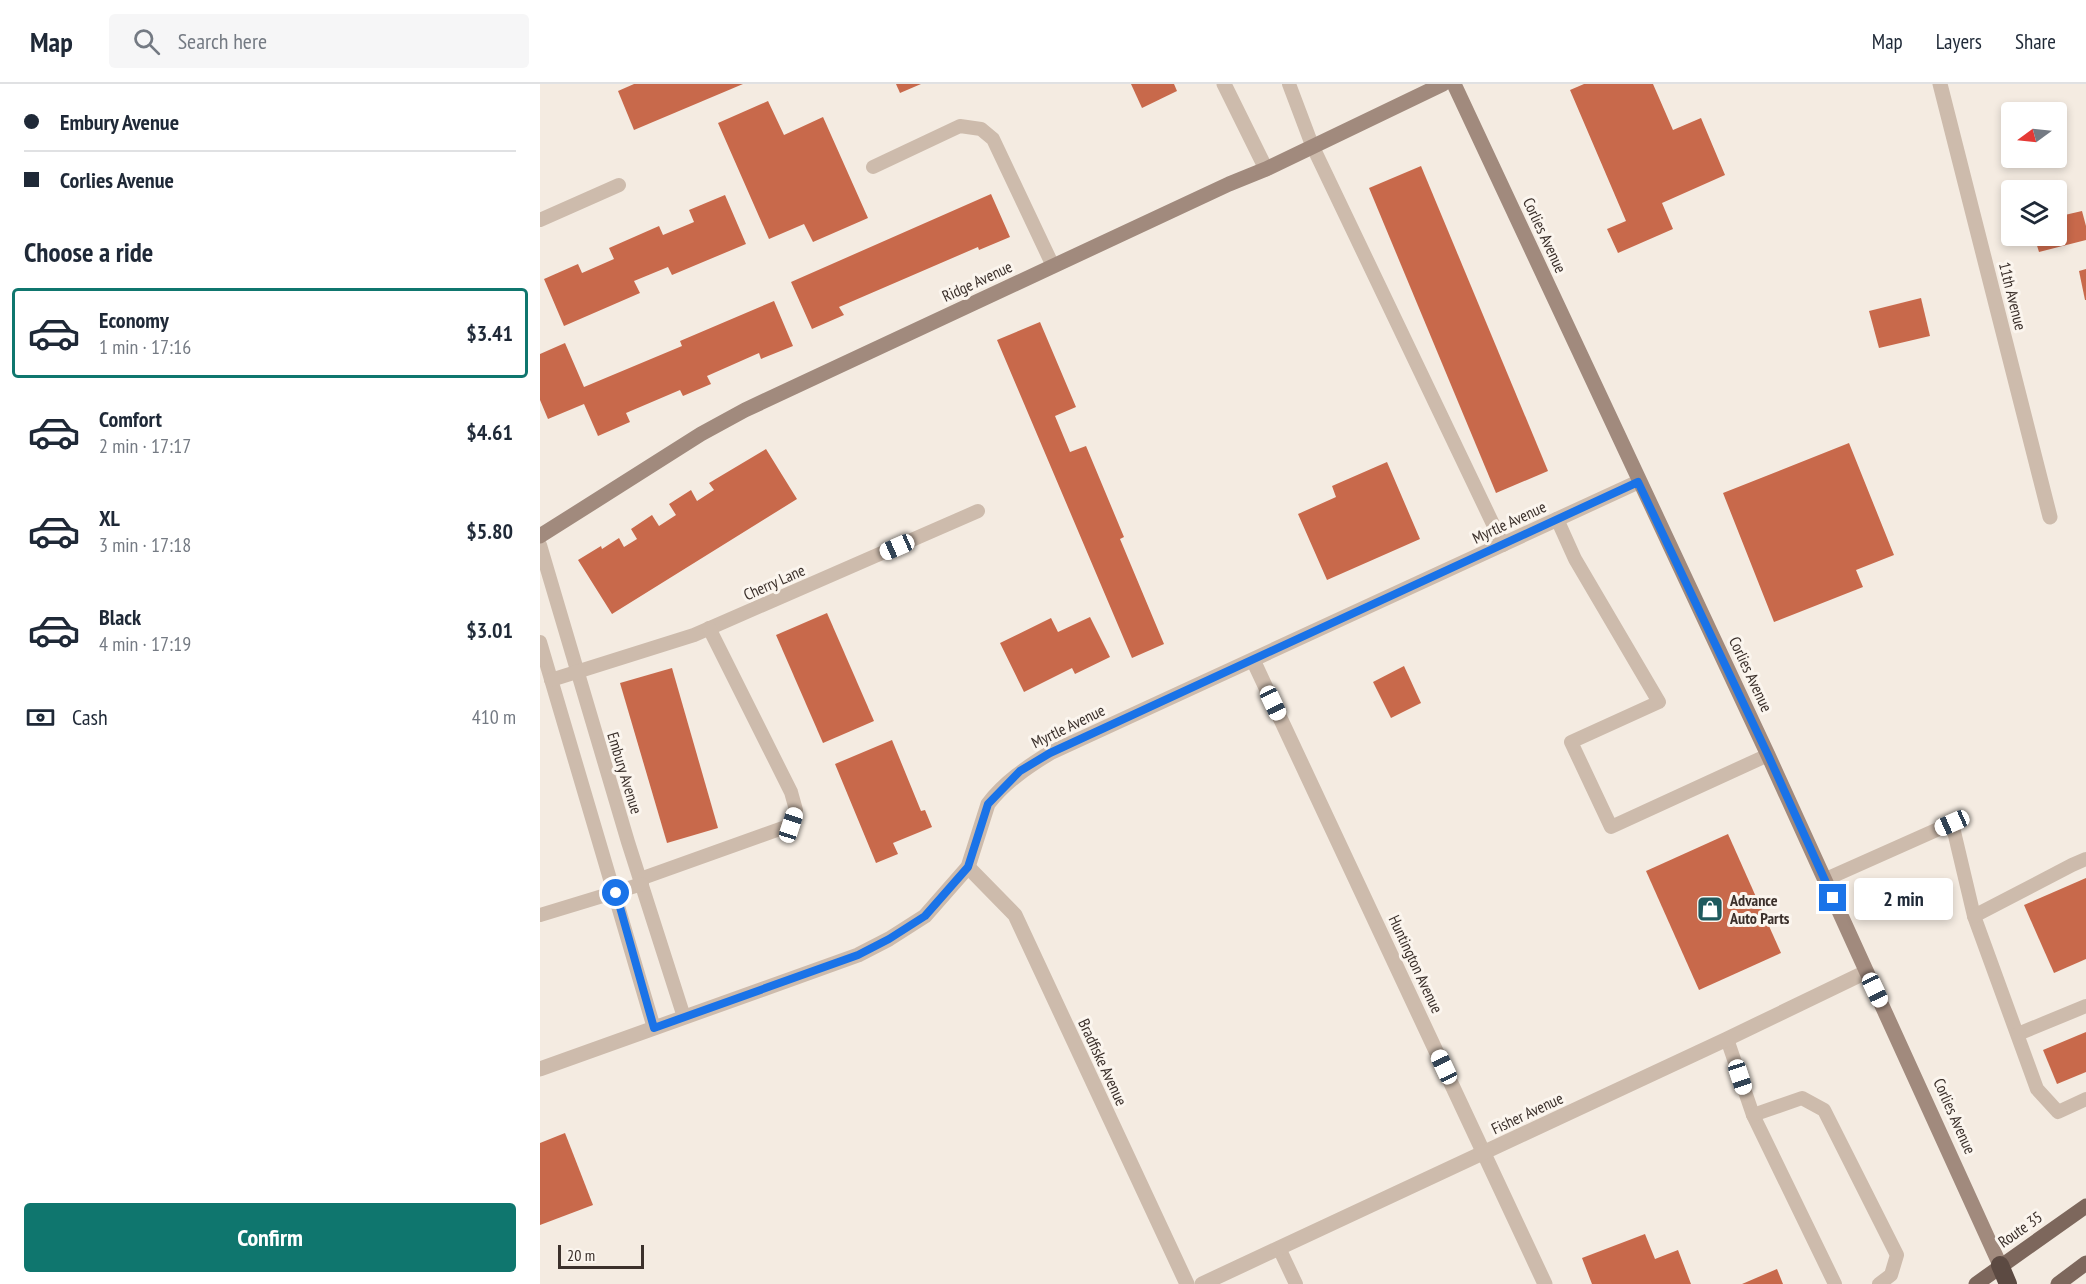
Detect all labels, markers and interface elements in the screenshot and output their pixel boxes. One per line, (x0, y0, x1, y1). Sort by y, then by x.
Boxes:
search box (109, 14, 529, 68)
text: Map (30, 23, 73, 60)
icon: search (130, 25, 163, 58)
text: Search here (178, 27, 267, 55)
text: Map (1872, 28, 1903, 55)
text: Layers (1936, 28, 1982, 55)
text: Share (2015, 28, 2056, 55)
north arrow (2001, 102, 2067, 168)
map controls (2001, 102, 2067, 246)
text: Embury Avenue (60, 108, 179, 136)
text: Corlies Avenue (60, 166, 174, 194)
button: layers (2001, 180, 2067, 246)
street label: Corlies Avenue (1519, 194, 1571, 276)
text: Choose a ride (24, 235, 153, 269)
street label: Ridge Avenue (939, 256, 1015, 306)
street label: 11th Avenue (1995, 260, 2031, 332)
icon: car (27, 306, 81, 360)
text: Economy (99, 306, 169, 334)
text: $3.41 (466, 319, 513, 347)
text: 1 min · 17:16 (99, 334, 191, 360)
icon: car (27, 405, 81, 459)
text: Comfort (99, 405, 162, 433)
text: $4.61 (466, 418, 513, 446)
text: 2 min · 17:17 (99, 433, 191, 459)
street label: Myrtle Avenue (1469, 496, 1549, 548)
icon: car (27, 504, 81, 558)
text: XL (99, 504, 120, 532)
text: $5.80 (466, 517, 513, 545)
car (877, 531, 917, 563)
text: 3 min · 17:18 (99, 532, 191, 558)
street label: Cherry Lane (740, 560, 808, 604)
icon: car (27, 603, 81, 657)
text: Black (99, 603, 141, 631)
text: $3.01 (466, 616, 513, 644)
text: 4 min · 17:19 (99, 631, 191, 657)
street label: Corlies Avenue (1725, 633, 1777, 715)
car (1257, 683, 1289, 723)
street label: Myrtle Avenue (1028, 700, 1108, 752)
icon: cash (24, 701, 57, 734)
text: Cash (72, 703, 108, 731)
text: 410 m (472, 704, 516, 730)
street label: Embury Avenue (603, 730, 647, 816)
car (777, 805, 805, 845)
car (1932, 807, 1972, 839)
callout: 2 min (1854, 877, 1953, 919)
route start (602, 879, 629, 906)
route end (1819, 884, 1846, 911)
text: 2 min (1883, 886, 1924, 912)
place label: Advance Auto Parts (1729, 890, 1790, 928)
shop icon: Advance Auto Parts (1695, 894, 1725, 924)
street label: Huntington Avenue (1385, 912, 1447, 1016)
car (1859, 970, 1891, 1010)
street label: Bradfiske Avenue (1074, 1015, 1132, 1109)
car (1428, 1047, 1460, 1087)
car (1726, 1057, 1754, 1097)
street label: Corlies Avenue (1929, 1075, 1981, 1157)
street label: Fisher Avenue (1488, 1088, 1566, 1138)
button: Confirm (24, 1203, 516, 1272)
street label: Route 35 (1994, 1207, 2046, 1251)
scale bar (558, 1242, 644, 1270)
text: 20 m (567, 1245, 595, 1265)

